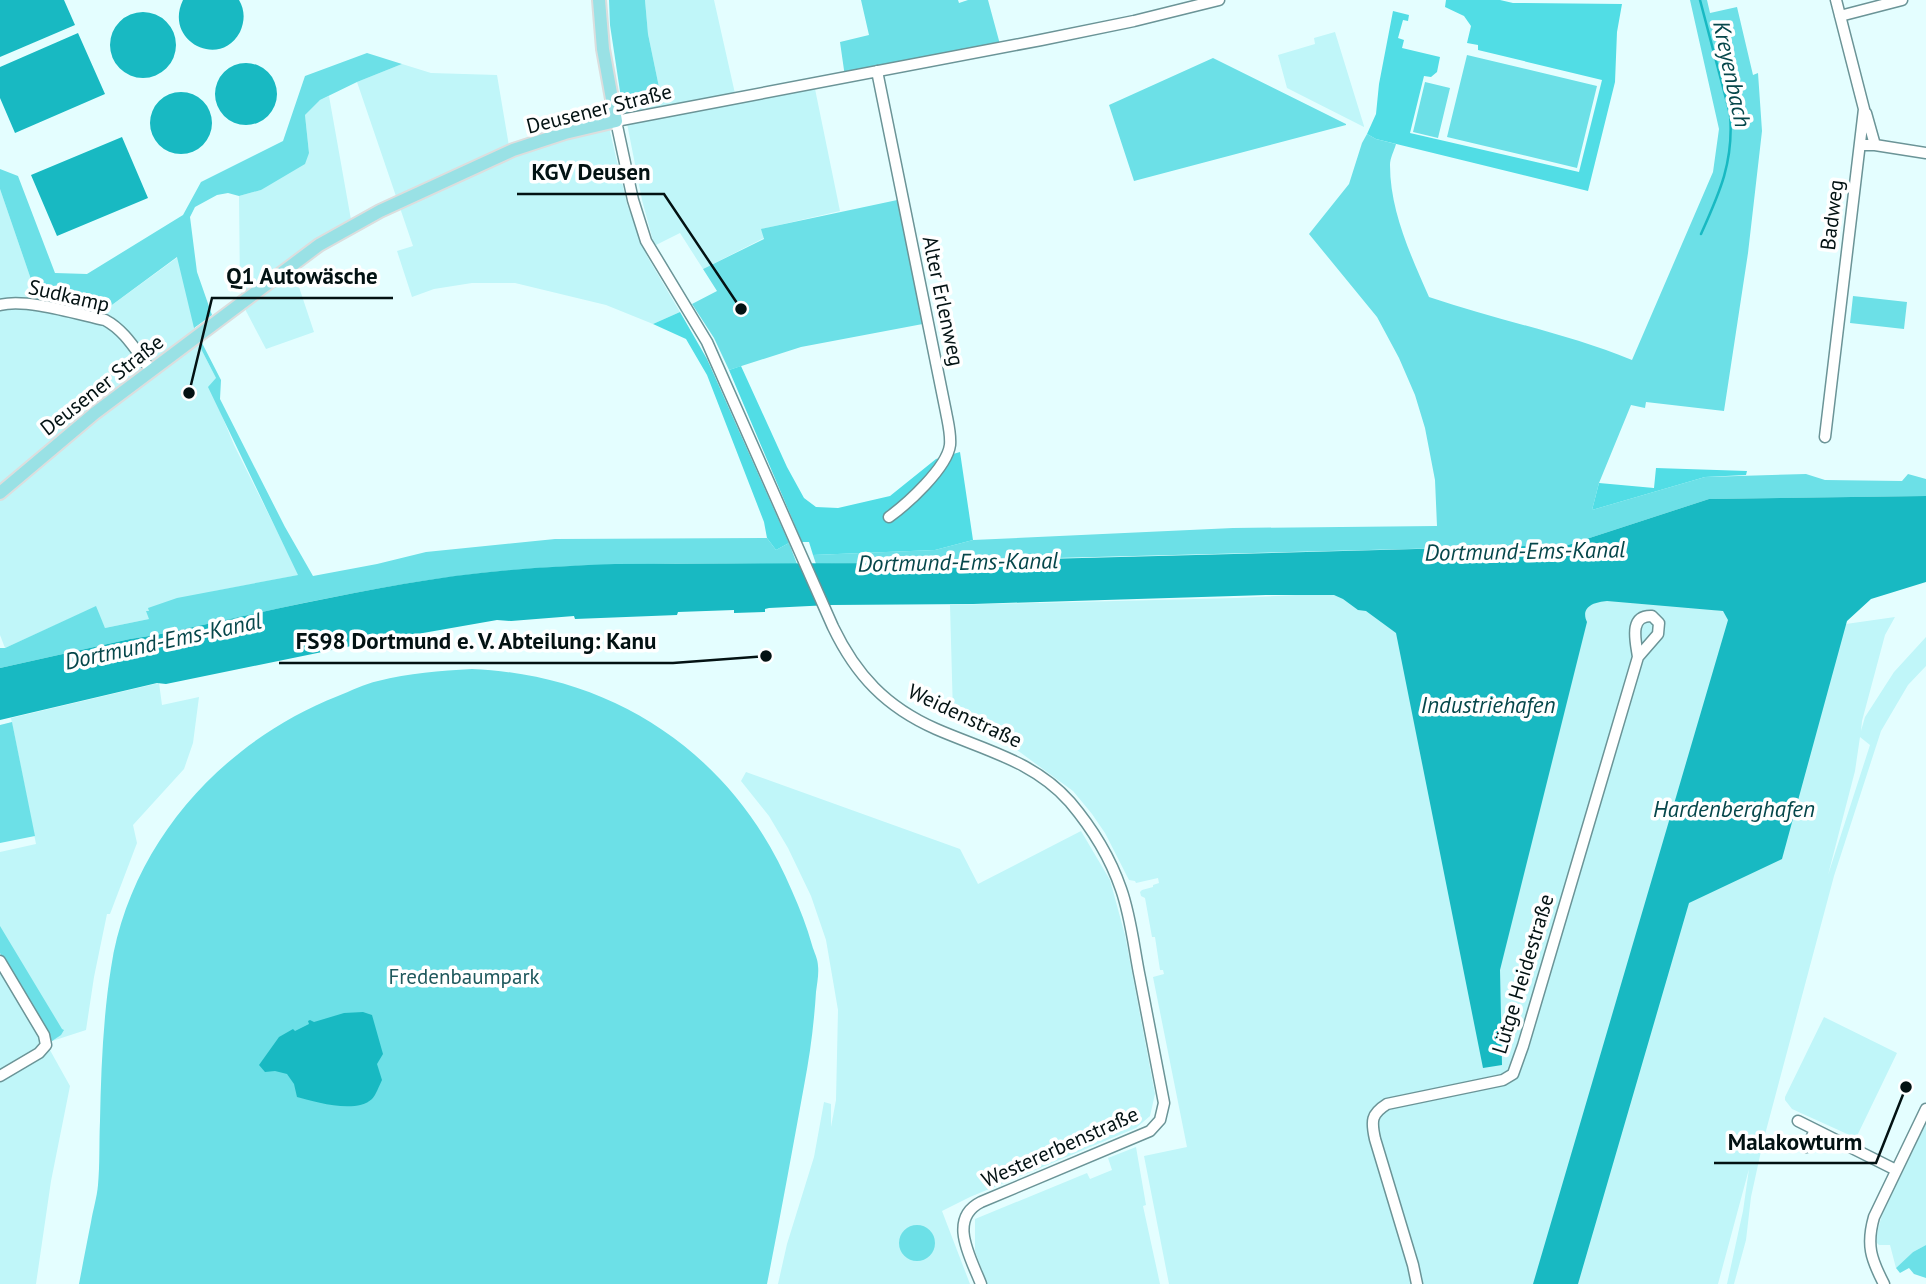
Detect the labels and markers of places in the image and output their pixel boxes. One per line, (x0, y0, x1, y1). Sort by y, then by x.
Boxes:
callout: KGV Deusen (517, 150, 664, 194)
callout: Q1 Autowäsche (212, 254, 393, 298)
callout: FS98 Dortmund e. V. Abteilung: Kanu (279, 619, 673, 663)
callout: Malakowturm (1714, 1119, 1876, 1163)

